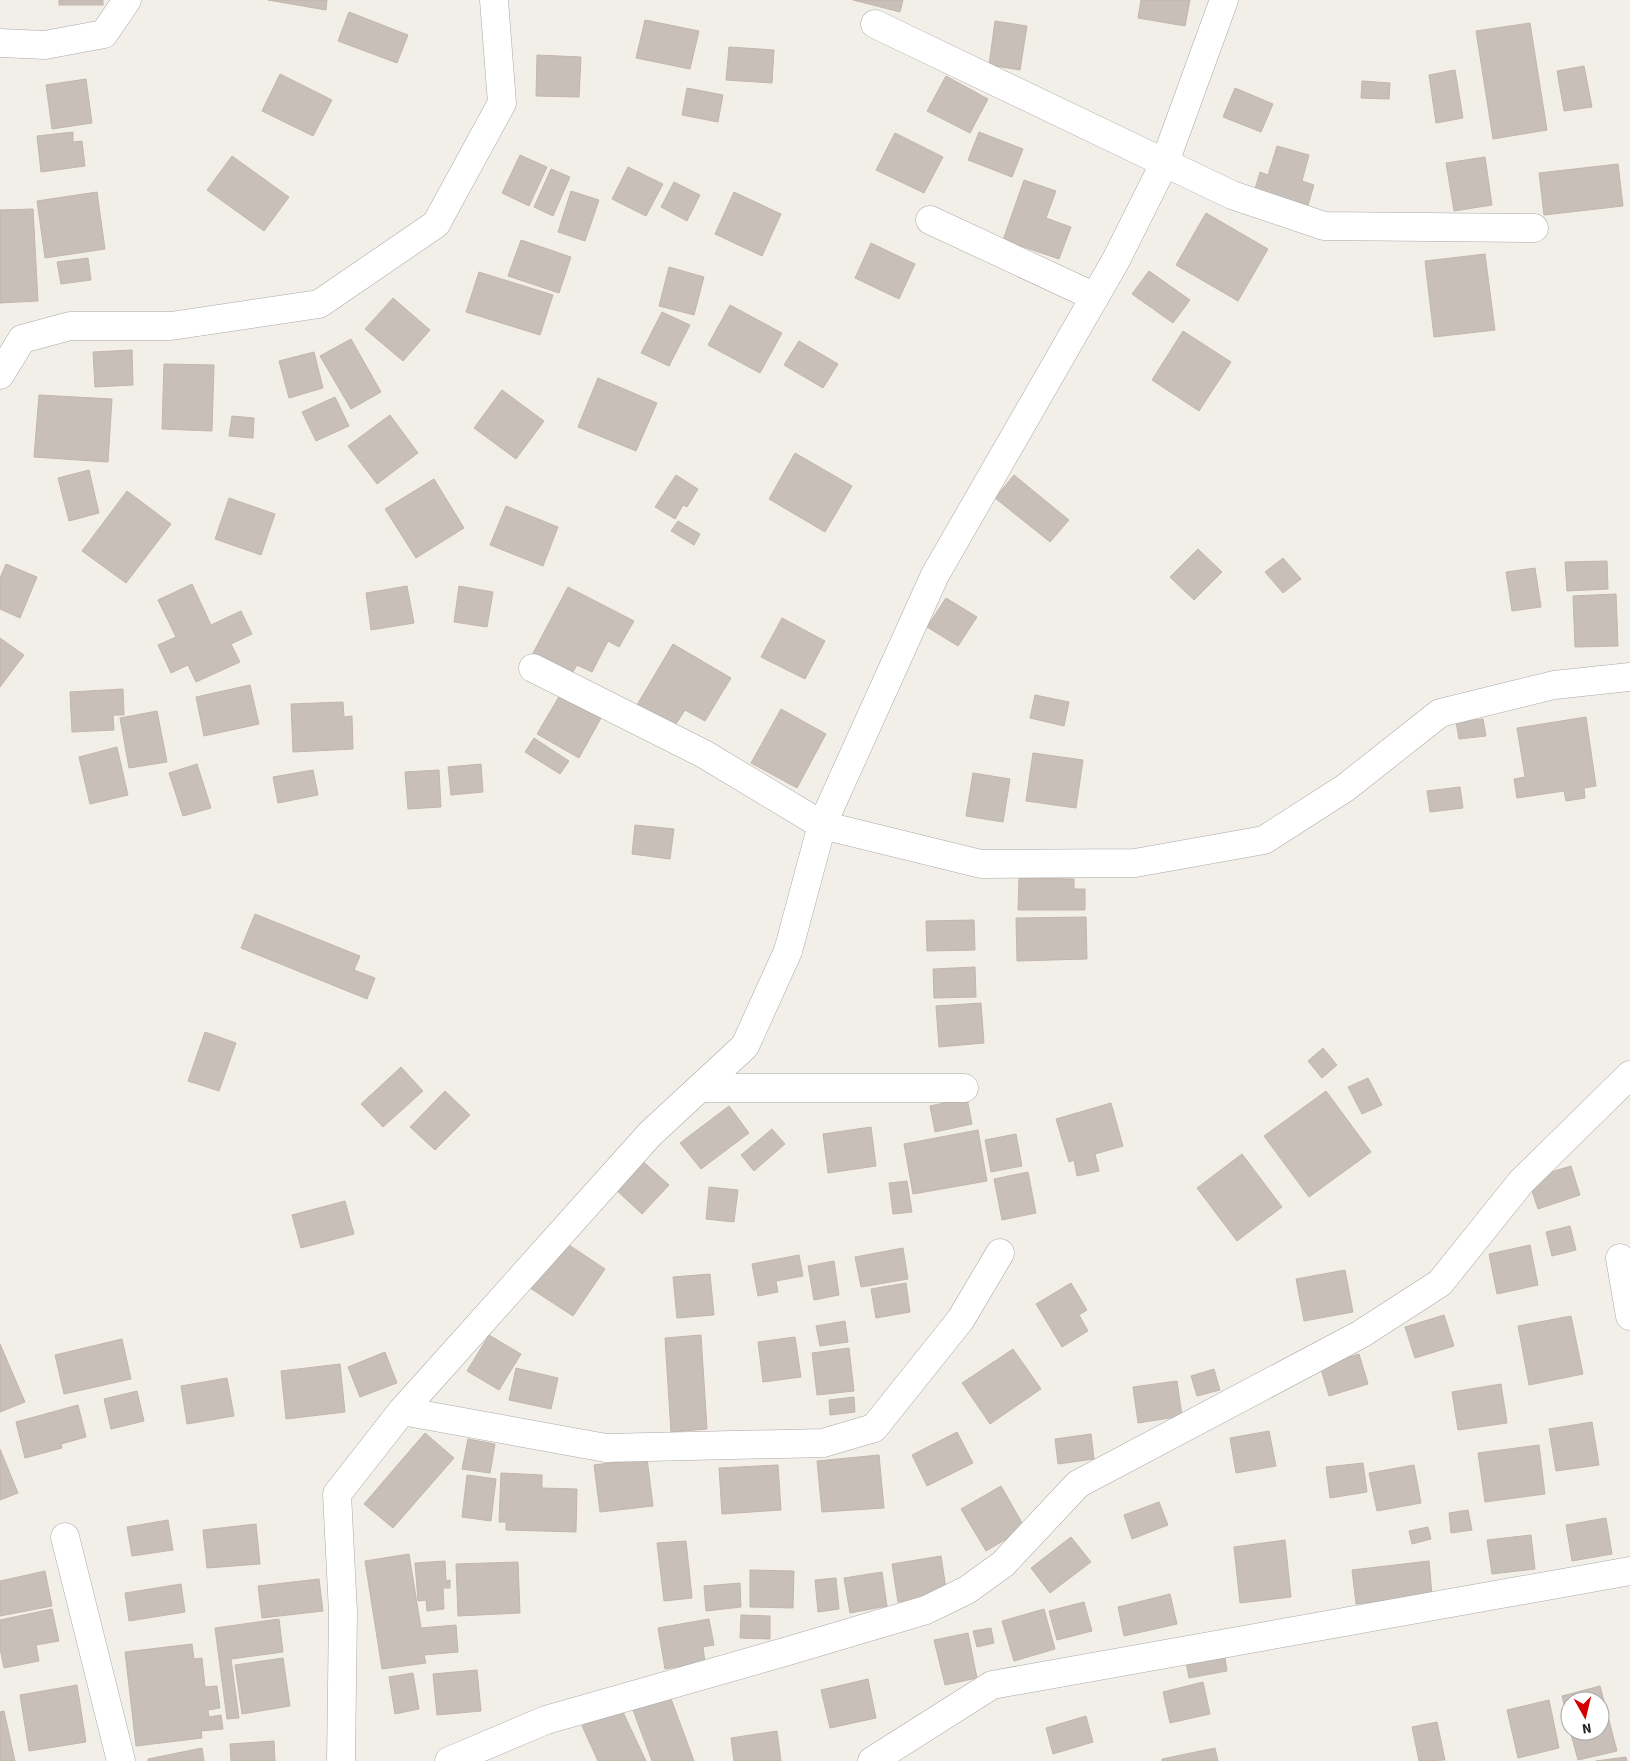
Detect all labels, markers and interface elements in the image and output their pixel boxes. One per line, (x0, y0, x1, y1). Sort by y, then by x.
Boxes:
north arrow (1560, 1691, 1610, 1741)
text: N (1581, 1717, 1593, 1738)

